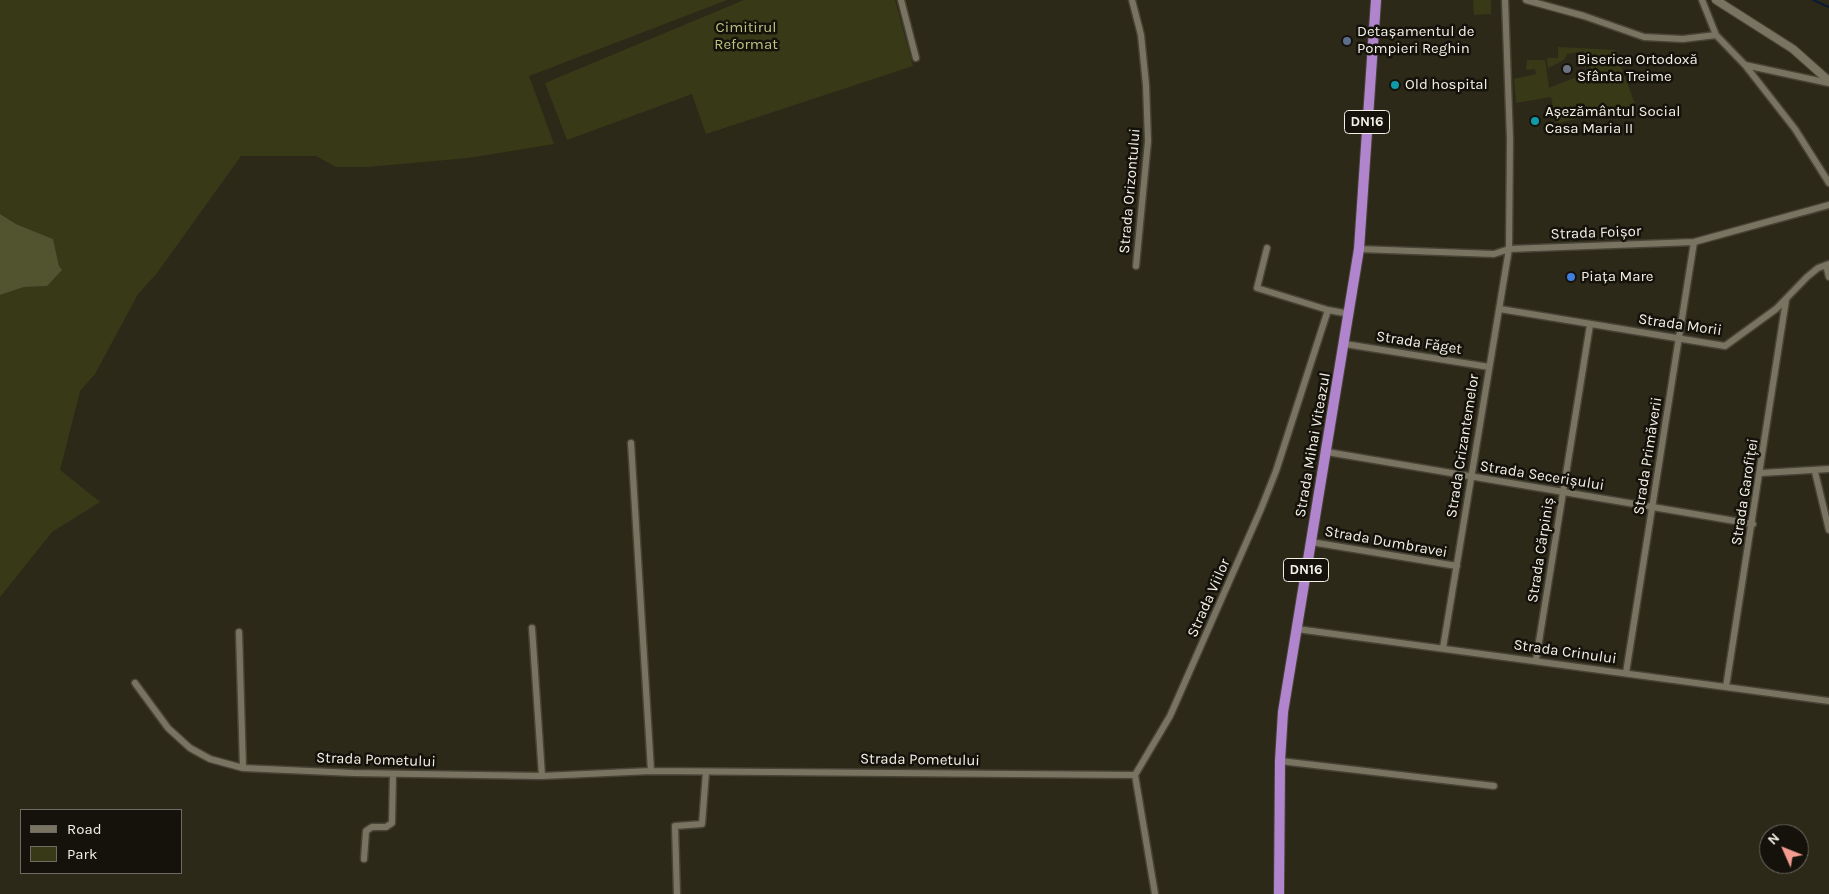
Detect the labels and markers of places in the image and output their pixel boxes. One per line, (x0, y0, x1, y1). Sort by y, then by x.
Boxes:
place label: Detașamentul de Pompieri Reghin (1357, 23, 1475, 58)
marker: Detașamentul de Pompieri Reghin (1341, 35, 1353, 47)
place label: Biserica Ortodoxă Sfânta Treime (1577, 51, 1698, 86)
marker: Biserica Ortodoxă Sfânta Treime (1561, 63, 1573, 75)
place label: Old hospital (1405, 76, 1488, 94)
marker: Old hospital (1389, 79, 1401, 91)
place label: Așezământul Social Casa Maria II (1545, 103, 1680, 138)
marker: Așezământul Social Casa Maria II (1529, 115, 1541, 127)
place label: Piața Mare (1581, 268, 1654, 286)
marker: Piața Mare (1565, 271, 1577, 283)

